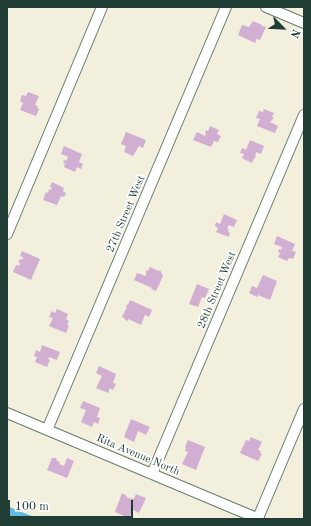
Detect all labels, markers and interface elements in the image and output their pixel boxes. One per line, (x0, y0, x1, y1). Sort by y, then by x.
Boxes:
north arrow (263, 8, 303, 48)
text: N (288, 27, 301, 39)
street label: 27th Street West (104, 174, 148, 254)
street label: 28th Street West (195, 250, 239, 330)
street label: Rita Avenue North (94, 431, 182, 479)
scale bar (10, 492, 135, 518)
text: 100 m (15, 501, 49, 513)

